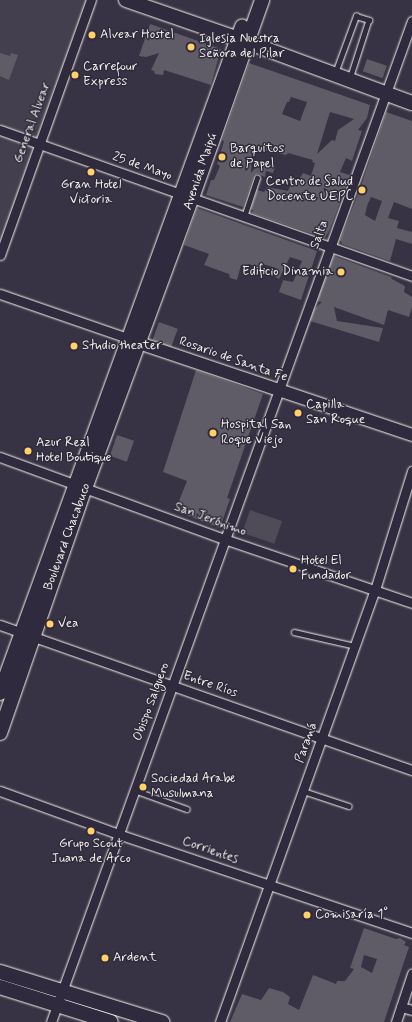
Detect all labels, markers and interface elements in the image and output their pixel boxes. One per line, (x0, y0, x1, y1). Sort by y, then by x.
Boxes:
place label: Alvear Hostel (100, 27, 174, 43)
marker: Alvear Hostel (87, 30, 97, 40)
place label: Iglesia Nuestra Señora del Pilar (199, 32, 285, 63)
marker: Iglesia Nuestra Señora del Pilar (186, 42, 196, 52)
place label: Carrefour Express (83, 60, 137, 91)
marker: Carrefour Express (70, 70, 80, 80)
street label: General Alvear (11, 80, 55, 166)
street label: Avenida Maipú (181, 132, 221, 212)
place label: Barquitos de Papel (230, 142, 284, 173)
street label: 25 de Mayo (110, 149, 174, 185)
marker: Barquitos de Papel (217, 152, 227, 162)
marker: Gran Hotel Victoria (86, 167, 96, 177)
place label: Centro de Salud Docente UEPC (266, 175, 353, 206)
place label: Gran Hotel Victoria (61, 178, 121, 209)
marker: Centro de Salud Docente UEPC (356, 184, 368, 196)
street label: Salta (308, 219, 332, 251)
place label: Edificio Dinamia (244, 264, 333, 280)
marker: Edificio Dinamia (336, 267, 346, 277)
street label: Rosario de Santa Fe (179, 335, 287, 385)
place label: Studio theater (82, 338, 162, 354)
marker: Studio theater (69, 341, 79, 351)
place label: Capilla San Roque (306, 398, 362, 429)
marker: Capilla San Roque (293, 408, 303, 418)
place label: Hospital San Roque Viejo (221, 418, 292, 449)
marker: Hospital San Roque Viejo (208, 428, 218, 438)
place label: Azur Real Hotel Boutique (36, 436, 111, 467)
marker: Azur Real Hotel Boutique (23, 446, 33, 456)
street label: Boulevard Chacabuco (41, 481, 95, 593)
street label: San Jerónimo (171, 500, 249, 540)
place label: Hotel El Fundador (301, 554, 351, 585)
marker: Hotel El Fundador (288, 564, 298, 574)
place label: Vea (58, 616, 78, 632)
marker: Vea (45, 619, 55, 629)
street label: Obispo Salguero (131, 661, 173, 743)
street label: Entre Ríos (181, 668, 239, 702)
street label: Paraná (293, 721, 321, 765)
place label: Sociedad Arabe Musulmana (151, 772, 234, 803)
marker: Sociedad Arabe Musulmana (138, 782, 148, 792)
marker: Grupo Scout Juana de Arco (86, 826, 96, 836)
street label: Corrientes (180, 834, 240, 868)
place label: Grupo Scout Juana de Arco (51, 837, 131, 868)
place label: Comisaría 1° (315, 907, 388, 923)
marker: Comisaría 1° (302, 910, 312, 920)
place label: Ardent (113, 950, 157, 966)
marker: Ardent (100, 953, 110, 963)

